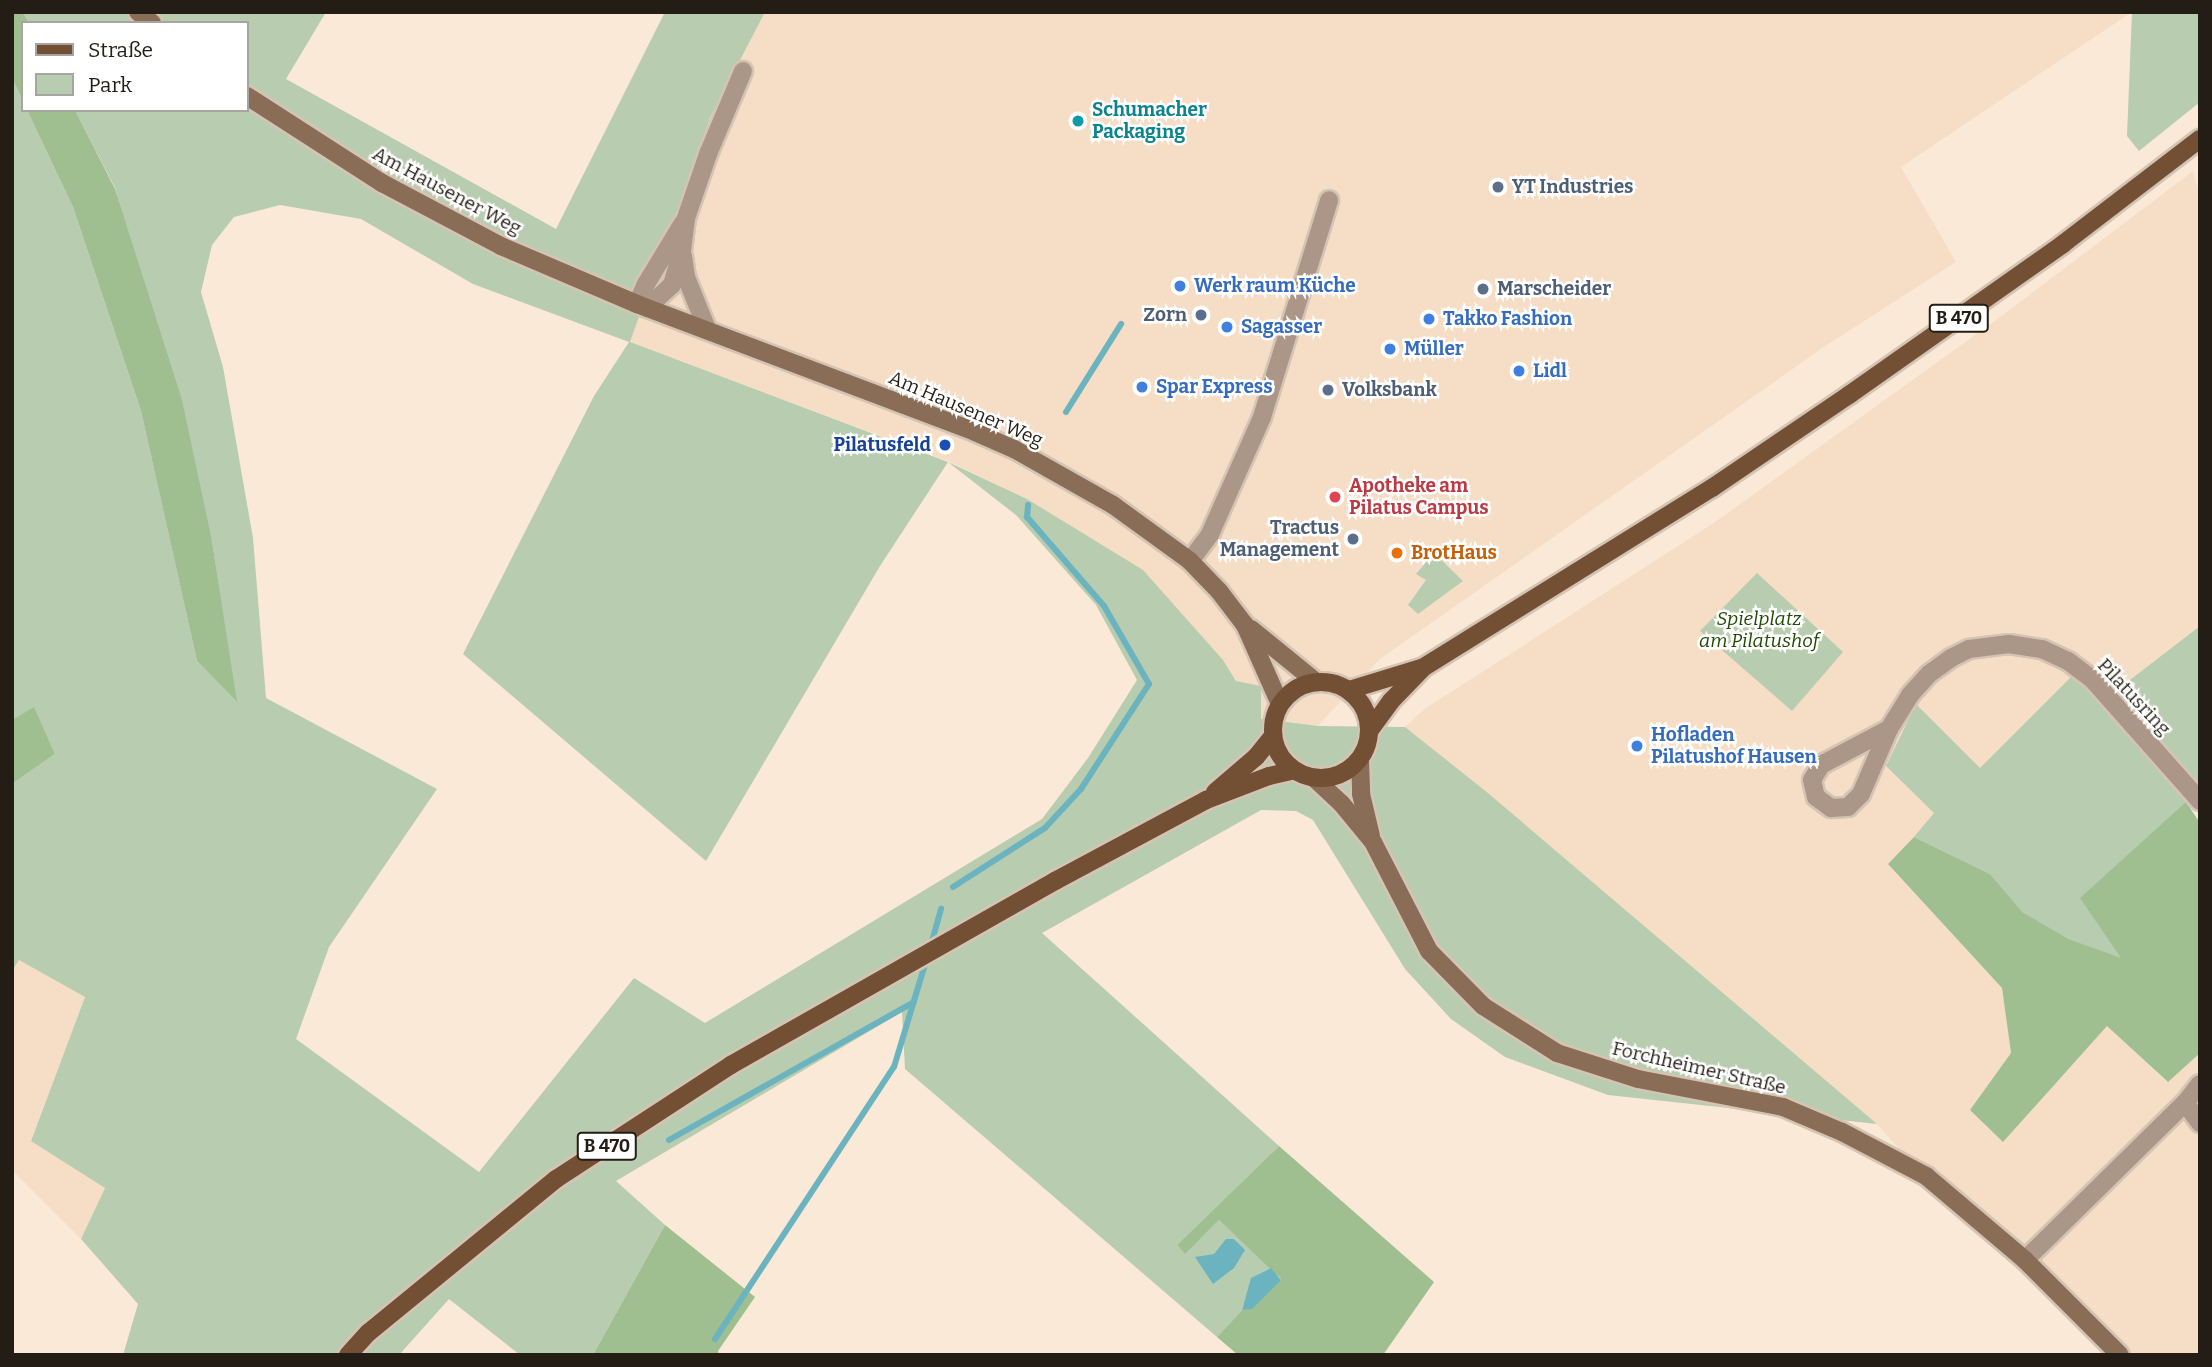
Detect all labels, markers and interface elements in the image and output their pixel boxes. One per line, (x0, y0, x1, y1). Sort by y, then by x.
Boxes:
legend (21, 21, 248, 112)
text: Straße (88, 37, 153, 63)
text: Park (88, 72, 132, 98)
place label: Schumacher Packaging (1092, 99, 1207, 143)
marker: Schumacher Packaging (1070, 113, 1086, 129)
street label: Am Hausener Weg (369, 142, 525, 240)
place label: YT Industries (1512, 176, 1633, 198)
marker: YT Industries (1490, 179, 1506, 195)
place label: Werk raum Küche (1194, 275, 1356, 297)
marker: Werk raum Küche (1172, 278, 1188, 294)
place label: Marscheider (1497, 278, 1611, 300)
marker: Marscheider (1475, 281, 1491, 297)
place label: Zorn (1143, 304, 1187, 326)
road number: B 470 (1927, 304, 1990, 332)
marker: Zorn (1193, 307, 1209, 323)
place label: Takko Fashion (1443, 308, 1572, 330)
marker: Takko Fashion (1421, 311, 1437, 327)
place label: Sagasser (1241, 316, 1322, 338)
marker: Sagasser (1219, 319, 1235, 335)
place label: Müller (1404, 338, 1464, 360)
marker: Müller (1382, 341, 1398, 357)
place label: Lidl (1533, 360, 1567, 382)
marker: Lidl (1511, 363, 1527, 379)
street label: Am Hausener Weg (886, 366, 1046, 452)
place label: Spar Express (1156, 376, 1273, 398)
marker: Spar Express (1134, 379, 1150, 395)
place label: Volksbank (1342, 379, 1437, 401)
marker: Volksbank (1320, 382, 1336, 398)
place label: Pilatusfeld (833, 434, 931, 456)
marker: Pilatusfeld (937, 437, 953, 453)
place label: Apotheke am Pilatus Campus (1349, 475, 1489, 519)
marker: Apotheke am Pilatus Campus (1327, 489, 1343, 505)
place label: Tractus Management (1220, 517, 1339, 561)
marker: Tractus Management (1345, 531, 1361, 547)
place label: BrotHaus (1411, 542, 1497, 564)
marker: BrotHaus (1389, 545, 1405, 561)
park label: Spielplatz am Pilatushof (1699, 608, 1819, 652)
street label: Pilatusring (2093, 654, 2175, 740)
place label: Hofladen Pilatushof Hausen (1651, 724, 1817, 768)
marker: Hofladen Pilatushof Hausen (1629, 738, 1645, 754)
street label: Forchheimer Straße (1610, 1037, 1788, 1099)
road number: B 470 (576, 1132, 638, 1161)

